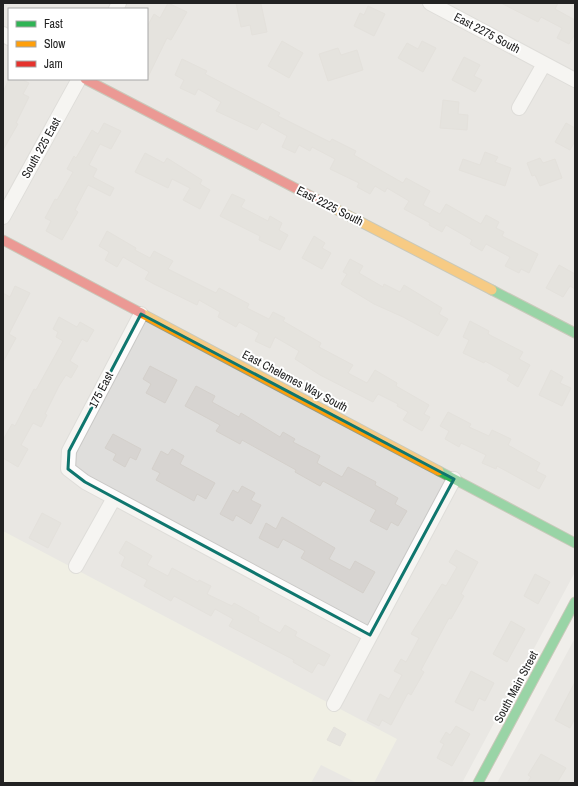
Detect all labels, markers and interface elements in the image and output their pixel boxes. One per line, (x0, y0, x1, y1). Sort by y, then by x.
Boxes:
legend (8, 8, 148, 80)
street label: East 2275 South (451, 9, 523, 57)
text: Fast (44, 16, 63, 32)
text: Slow (44, 36, 66, 52)
text: Jam (44, 56, 63, 72)
street label: South 225 East (18, 114, 64, 181)
street label: East 2225 South (294, 182, 366, 230)
street label: East Chelemes Way South (239, 346, 351, 416)
street label: 175 East (85, 369, 117, 411)
street label: South Main Street (490, 648, 542, 726)

